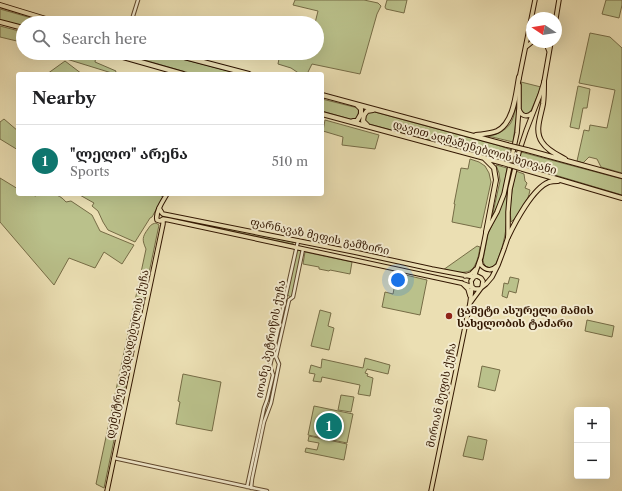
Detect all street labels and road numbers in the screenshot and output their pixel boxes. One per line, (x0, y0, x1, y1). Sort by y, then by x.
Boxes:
street label: დავით აღმაშენებლის ხეივანი (391, 117, 559, 177)
street label: ფარნავაზ მეფის გამზირი (249, 214, 391, 258)
street label: დემეტრე თავდადებულის ქუჩა (102, 268, 152, 440)
street label: იოანე პეტრიწის ქუჩა (252, 279, 288, 399)
street label: მირიან მეფის ქუჩა (423, 341, 459, 449)

